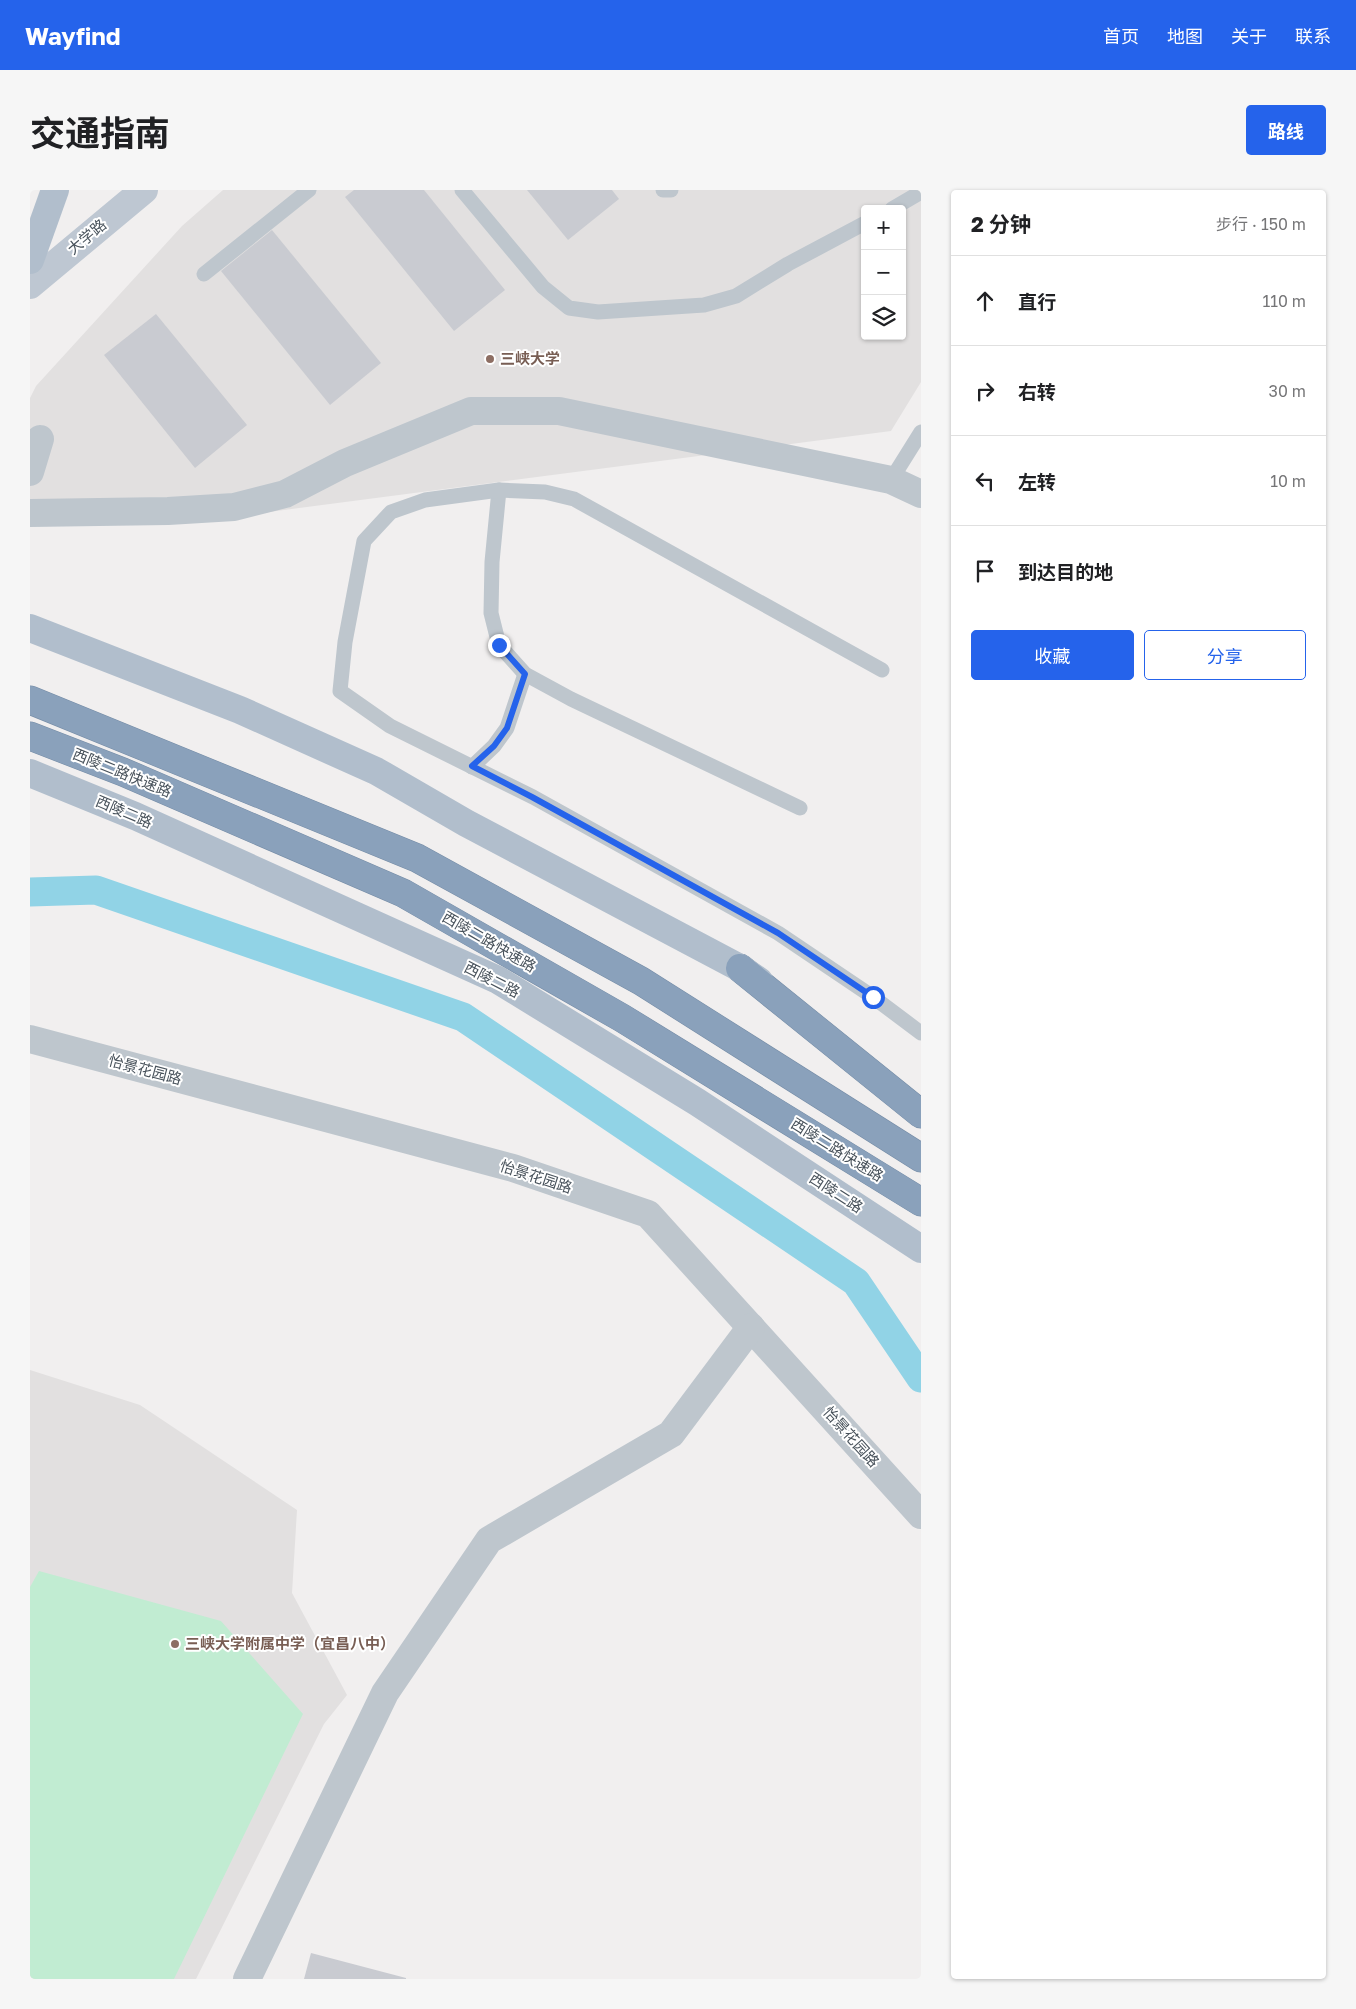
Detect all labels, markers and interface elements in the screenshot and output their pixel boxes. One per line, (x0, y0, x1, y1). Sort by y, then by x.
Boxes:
text: Wayfind (25, 21, 121, 50)
text: 首页 (1103, 25, 1139, 47)
text: 地图 (1167, 25, 1203, 47)
text: 关于 (1231, 25, 1267, 47)
text: 联系 (1295, 25, 1331, 47)
button: 路线 (1246, 105, 1326, 155)
text: 交通指南 (30, 112, 170, 154)
map controls (861, 205, 906, 340)
button: + (861, 205, 906, 250)
text: 2 分钟 (971, 211, 1031, 237)
text: 步行 · 150 m (1216, 214, 1306, 234)
street label: 大学路 (63, 215, 109, 258)
button: − (861, 250, 906, 295)
icon: ahead (971, 287, 999, 315)
text: 直行 (1018, 290, 1056, 313)
text: 110 m (1262, 291, 1306, 311)
button: layers (861, 295, 906, 340)
place label: 三峡大学 (500, 349, 560, 367)
marker: 三峡大学 (484, 353, 496, 365)
icon: right (971, 377, 999, 405)
text: 右转 (1018, 380, 1056, 403)
text: 30 m (1269, 381, 1306, 401)
icon: left (971, 467, 999, 495)
text: 左转 (1018, 470, 1056, 493)
text: 10 m (1270, 471, 1306, 491)
icon: arrive (971, 557, 999, 585)
text: 到达目的地 (1018, 560, 1113, 583)
button: 收藏 (971, 630, 1134, 680)
button: 分享 (1144, 630, 1306, 680)
route end (488, 634, 511, 657)
street label: 西陵二路快速路 (70, 744, 174, 800)
street label: 西陵二路 (93, 791, 156, 831)
street label: 西陵二路快速路 (440, 907, 539, 975)
street label: 西陵二路 (462, 957, 523, 1001)
route start (862, 986, 885, 1009)
street label: 怡景花园路 (107, 1051, 184, 1087)
street label: 西陵二路快速路 (788, 1114, 887, 1185)
street label: 怡景花园路 (498, 1156, 575, 1196)
street label: 西陵二路 (806, 1168, 867, 1216)
street label: 怡景花园路 (820, 1402, 884, 1470)
place label: 三峡大学附属中学（宜昌八中） (185, 1634, 395, 1652)
marker: 三峡大学附属中学（宜昌八中） (169, 1638, 181, 1650)

